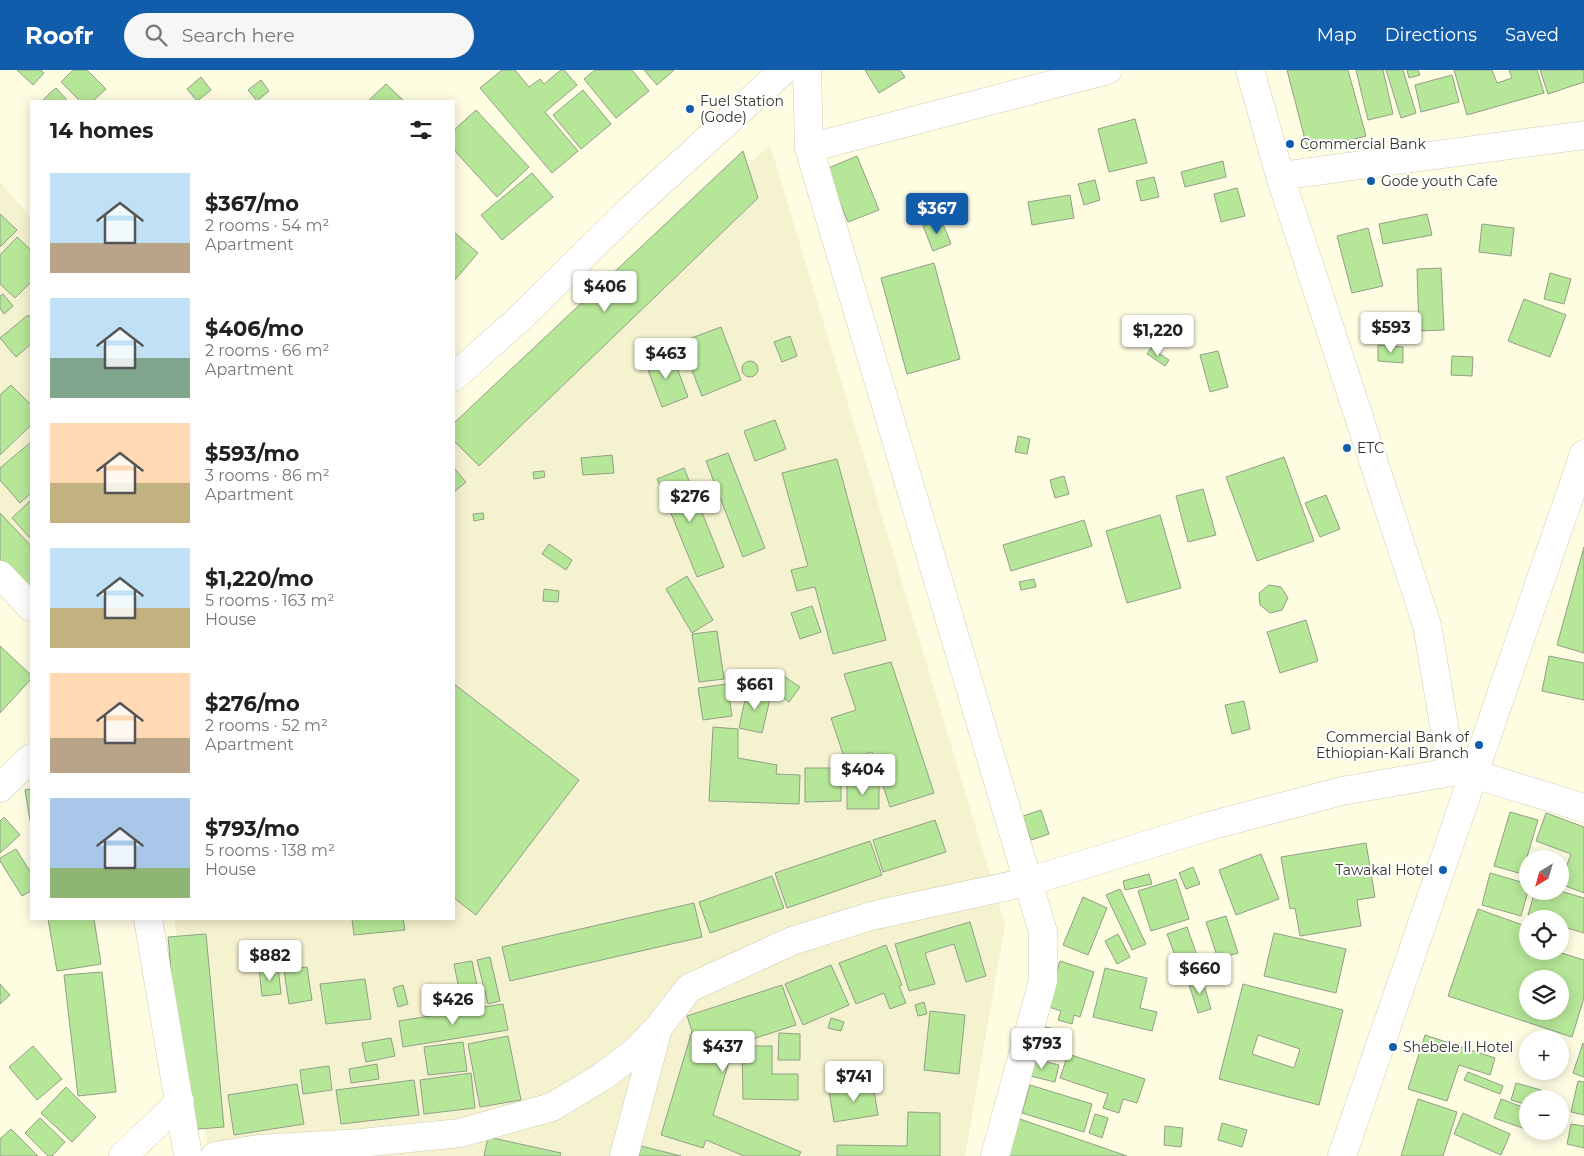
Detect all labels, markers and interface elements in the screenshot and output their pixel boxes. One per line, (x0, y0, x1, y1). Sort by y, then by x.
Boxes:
search box (124, 13, 474, 58)
text: Roofr (25, 21, 94, 50)
icon: search (142, 21, 170, 49)
text: Search here (182, 24, 295, 47)
text: Map (1317, 24, 1357, 46)
text: Directions (1385, 24, 1477, 46)
text: Saved (1505, 24, 1559, 46)
place label: Fuel Station (Gode) (700, 92, 784, 126)
marker: Fuel Station (Gode) (684, 103, 696, 115)
icon: filters (407, 116, 435, 144)
text: 14 homes (50, 118, 154, 143)
place label: Commercial Bank (1300, 135, 1426, 153)
marker: Commercial Bank (1284, 138, 1296, 150)
place label: Gode youth Cafe (1381, 172, 1498, 190)
marker: Gode youth Cafe (1365, 175, 1377, 187)
text: $367/mo (205, 191, 299, 216)
pin: $367 (907, 192, 967, 235)
icon: home (90, 193, 150, 253)
text: $367 (917, 199, 957, 218)
text: 2 rooms · 54 m² (205, 216, 329, 235)
text: Apartment (205, 235, 294, 254)
pin: $406 (575, 270, 635, 313)
text: $406 (584, 277, 626, 296)
pin: $593 (1361, 312, 1421, 354)
pin: $1,220 (1117, 314, 1199, 357)
text: $406/mo (205, 316, 304, 341)
icon: home (90, 318, 150, 378)
text: $593 (1371, 318, 1411, 337)
text: $1,220 (1133, 321, 1183, 340)
pin: $463 (636, 338, 696, 380)
text: 2 rooms · 66 m² (205, 341, 329, 360)
text: $463 (645, 344, 687, 363)
text: Apartment (205, 360, 294, 379)
place label: ETC (1357, 439, 1384, 457)
text: $593/mo (205, 441, 299, 466)
marker: ETC (1341, 442, 1353, 454)
icon: home (90, 443, 150, 503)
text: 3 rooms · 86 m² (205, 466, 330, 485)
pin: $276 (660, 480, 720, 523)
text: Apartment (205, 485, 294, 504)
text: $276 (670, 487, 710, 506)
text: $1,220/mo (205, 566, 314, 591)
icon: home (90, 568, 150, 628)
text: 5 rooms · 163 m² (205, 591, 334, 610)
text: House (205, 610, 256, 629)
pin: $661 (725, 668, 785, 711)
text: $661 (737, 675, 773, 694)
text: $276/mo (205, 691, 300, 716)
icon: home (90, 693, 150, 753)
text: 2 rooms · 52 m² (205, 716, 328, 735)
place label: Commercial Bank of Ethiopian-Kali Branch (1316, 728, 1470, 762)
text: Apartment (205, 735, 294, 754)
marker: Commercial Bank of Ethiopian-Kali Branch (1473, 739, 1485, 751)
pin: $404 (833, 754, 893, 796)
text: $404 (841, 760, 885, 779)
text: $793/mo (205, 816, 300, 841)
icon: home (90, 818, 150, 878)
text: 5 rooms · 138 m² (205, 841, 335, 860)
north arrow (1519, 850, 1569, 900)
map controls (1519, 850, 1569, 1140)
text: House (205, 860, 256, 879)
place label: Tawakal Hotel (1335, 861, 1433, 879)
marker: Tawakal Hotel (1437, 864, 1449, 876)
button: locate (1519, 910, 1569, 960)
pin: $882 (240, 940, 300, 982)
text: $882 (250, 946, 290, 965)
pin: $660 (1170, 952, 1230, 995)
text: $660 (1179, 959, 1221, 978)
button: layers (1519, 970, 1569, 1020)
pin: $426 (423, 984, 483, 1026)
text: $426 (432, 990, 474, 1009)
pin: $793 (1012, 1028, 1072, 1070)
pin: $437 (693, 1030, 753, 1073)
button: + (1519, 1030, 1569, 1080)
text: $793 (1022, 1034, 1062, 1053)
text: $437 (703, 1037, 743, 1056)
place label: Shebele II Hotel (1403, 1038, 1513, 1056)
marker: Shebele II Hotel (1387, 1041, 1399, 1053)
pin: $741 (824, 1060, 884, 1103)
text: $741 (836, 1067, 872, 1086)
button: − (1519, 1090, 1569, 1140)

